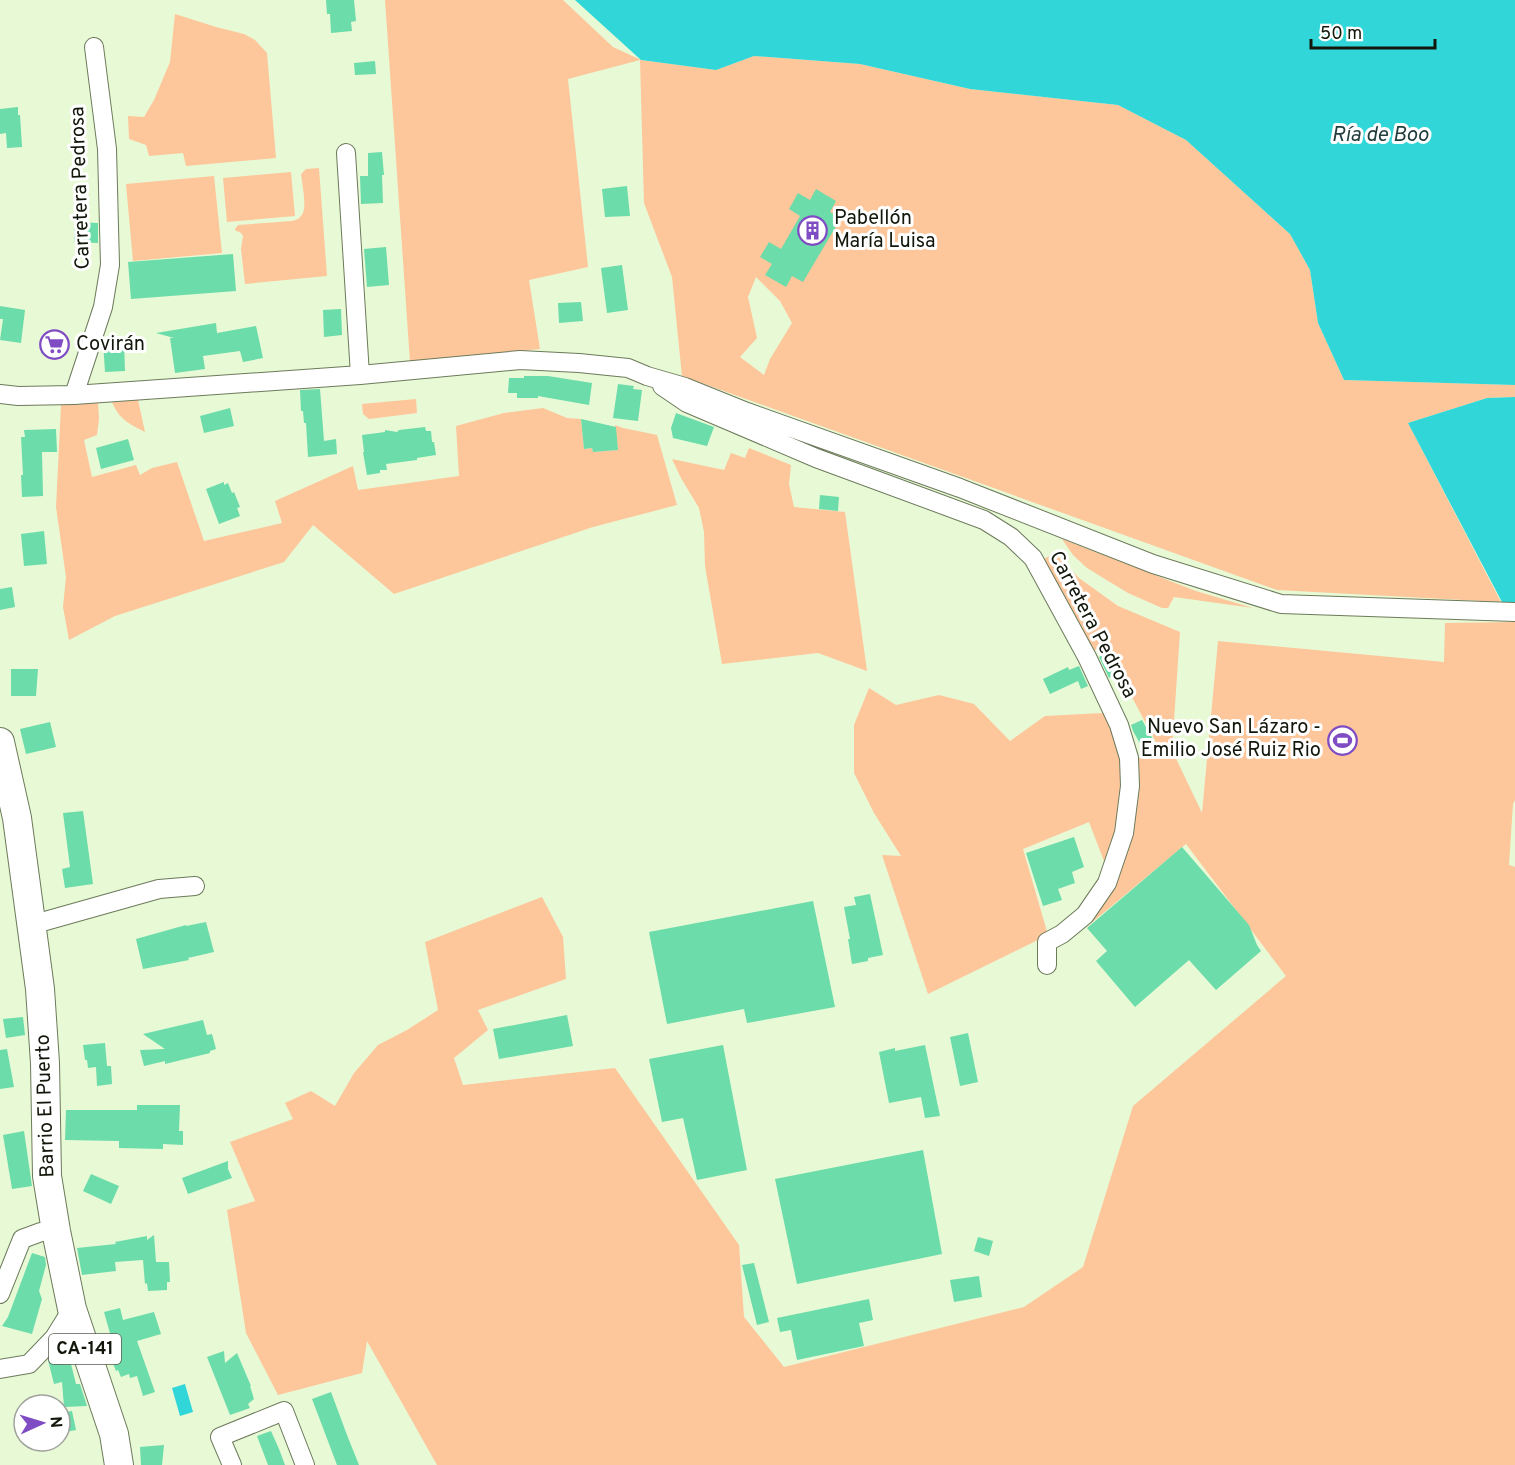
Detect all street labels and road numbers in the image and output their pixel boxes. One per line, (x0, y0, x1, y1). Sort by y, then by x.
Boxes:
street label: Carretera Pedrosa (65, 106, 97, 270)
street label: Carretera Pedrosa (1042, 547, 1142, 703)
street label: Barrio El Puerto (31, 1034, 61, 1178)
road number: CA-141 (49, 1334, 121, 1364)

